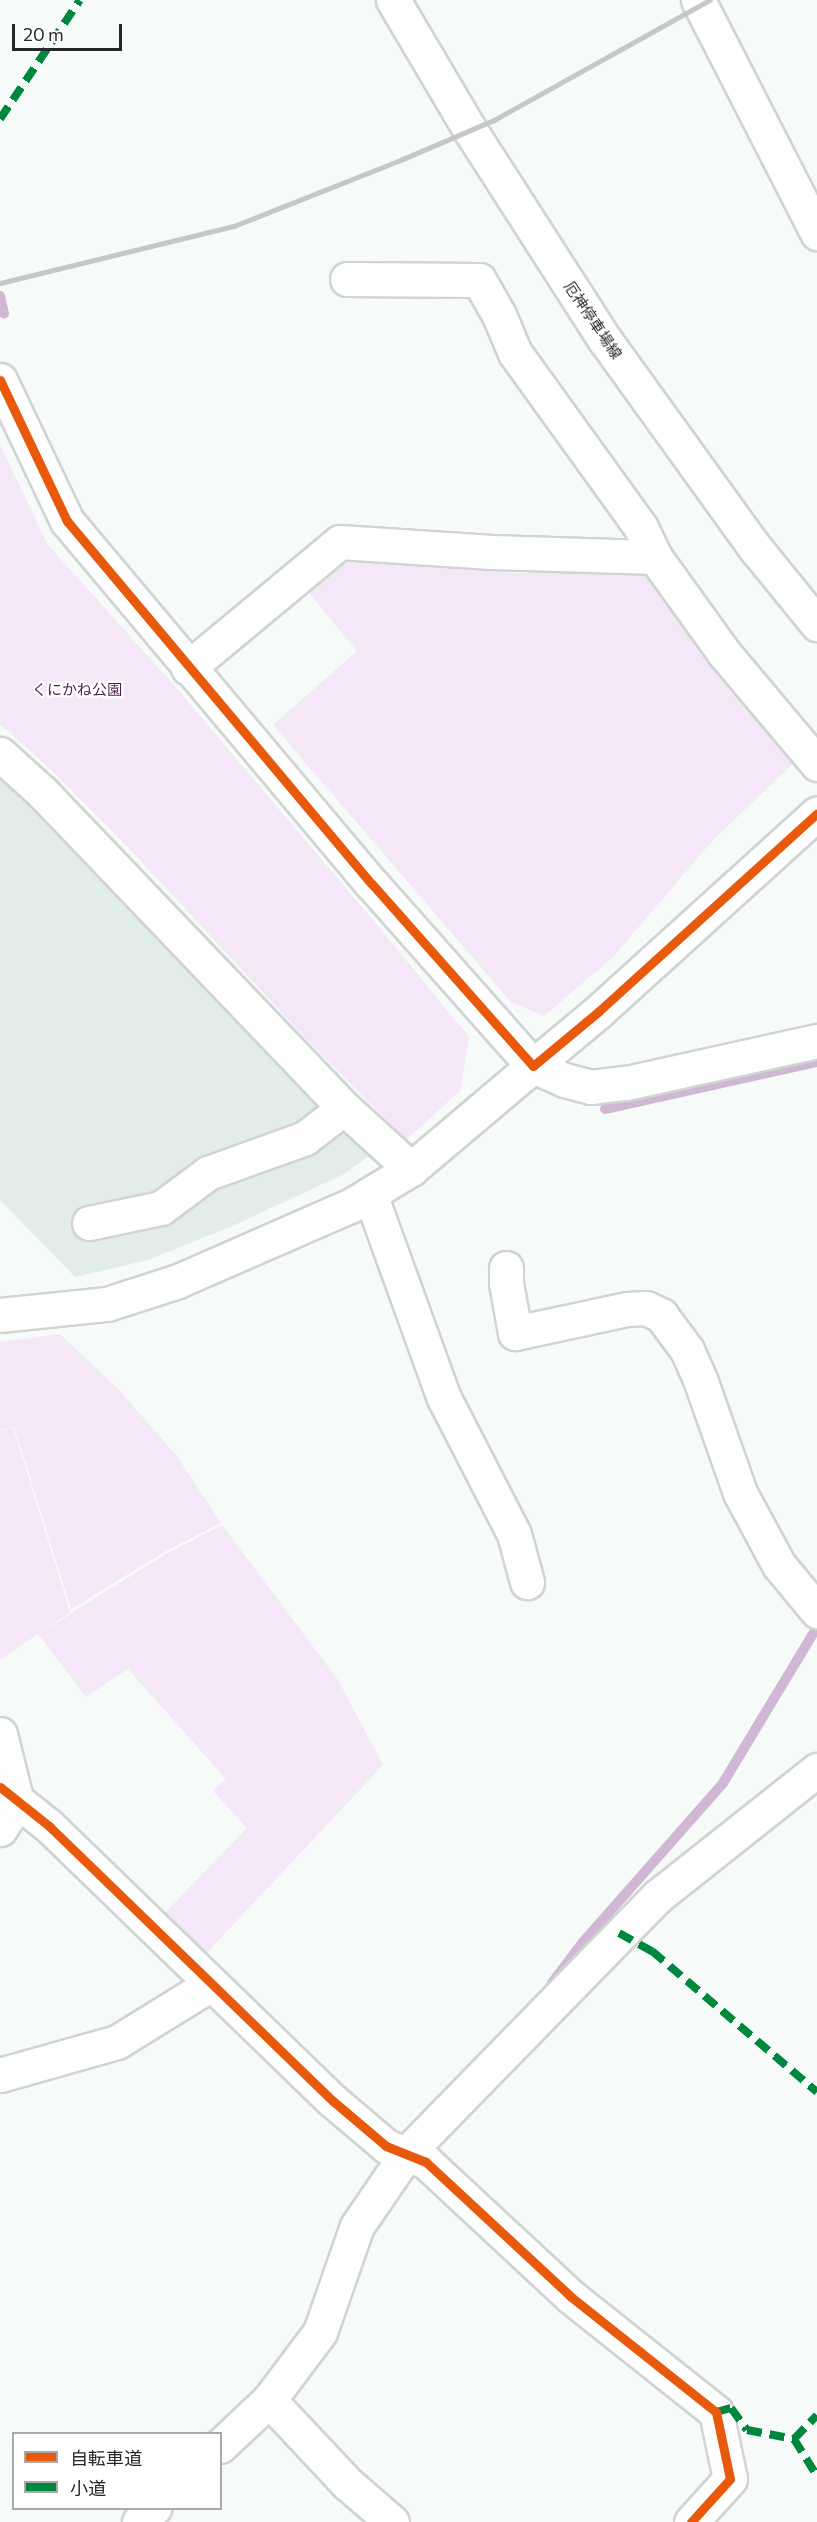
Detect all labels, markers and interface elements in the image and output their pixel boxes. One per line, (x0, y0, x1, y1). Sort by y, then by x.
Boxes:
scale bar (15, 12, 124, 50)
text: 20 m (23, 23, 64, 45)
street label: 厄神停車場線 (560, 278, 626, 362)
park label: くにかね公園 (32, 681, 122, 699)
legend (12, 2432, 222, 2510)
text: 自転車道 (70, 2447, 142, 2469)
text: 小道 (70, 2477, 106, 2499)

